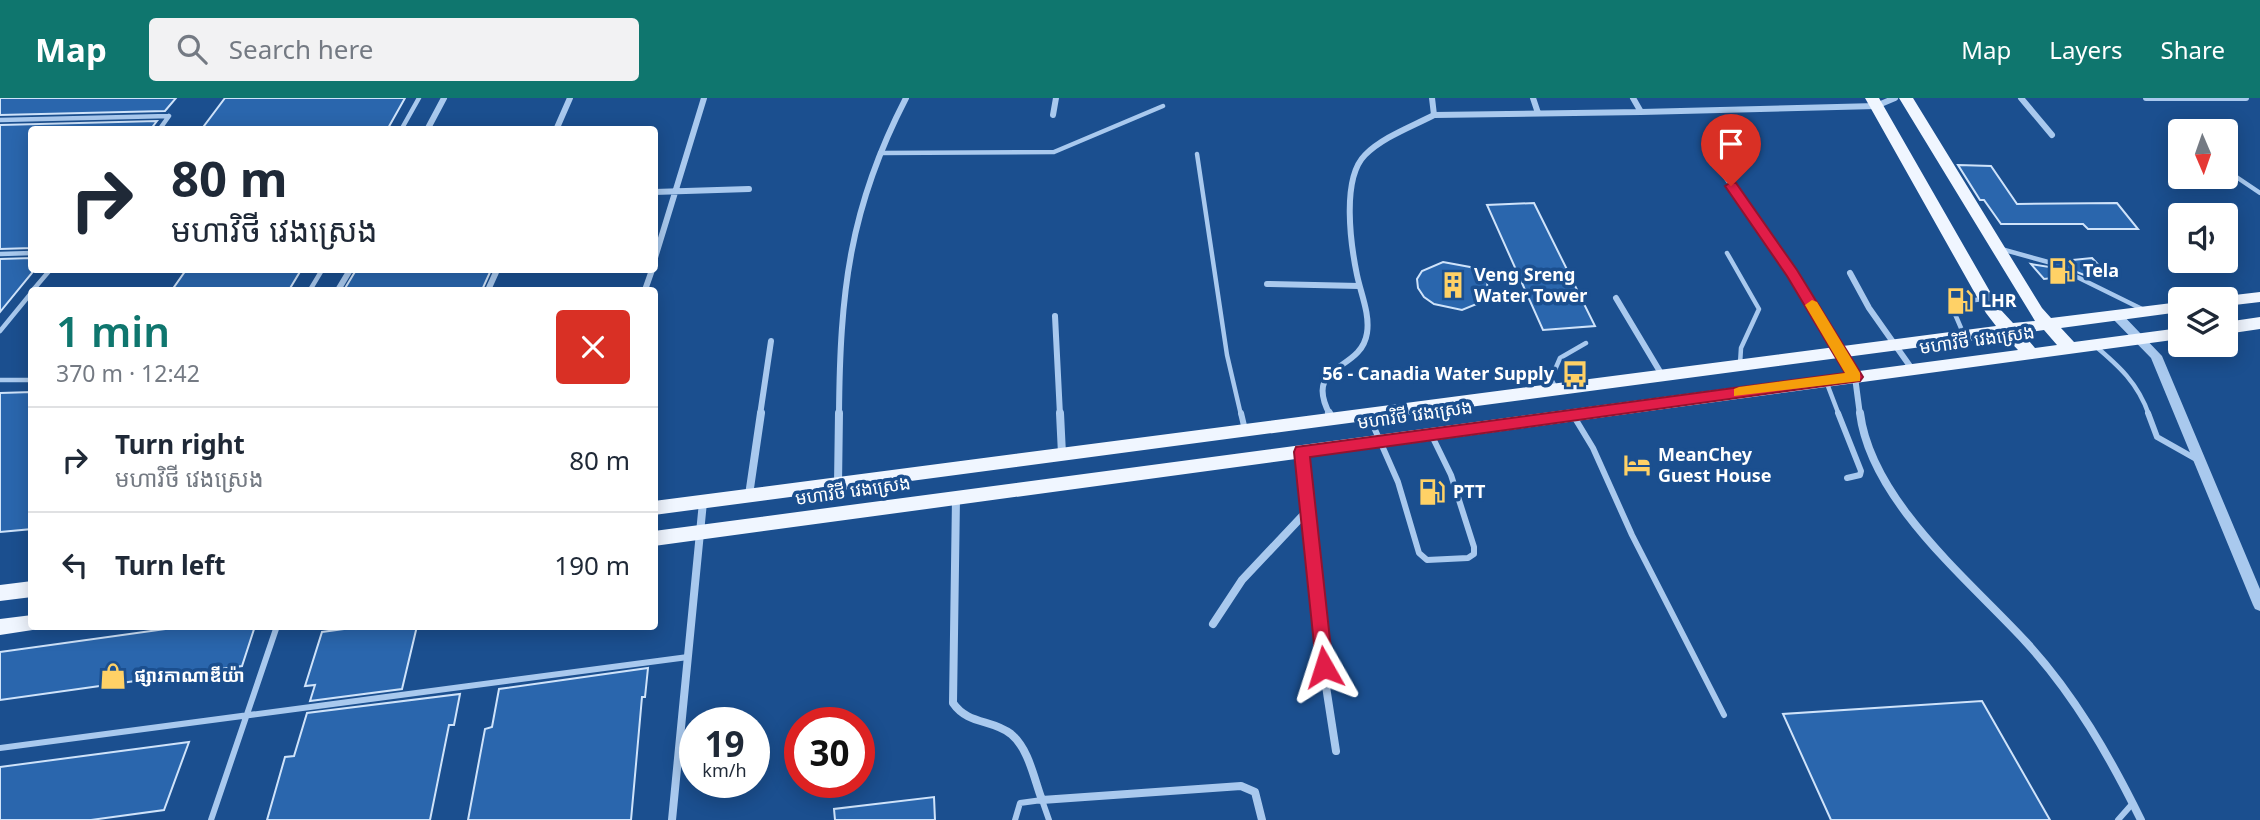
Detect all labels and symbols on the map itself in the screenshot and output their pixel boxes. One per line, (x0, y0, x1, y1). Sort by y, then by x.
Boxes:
pin (1701, 114, 1761, 186)
north arrow (2168, 119, 2238, 189)
fuel station icon: Tela (2047, 256, 2077, 286)
place label: Tela (2083, 258, 2119, 282)
place label: Veng Sreng Water Tower (1474, 262, 1587, 307)
building icon: Veng Sreng Water Tower (1438, 270, 1468, 300)
fuel station icon: LHR (1945, 286, 1975, 316)
place label: LHR (1981, 288, 2017, 312)
street label: មហាវិថី វេងស្រេង (1918, 319, 2036, 359)
bus stop icon: 56 - Canadia Water Supply (1560, 359, 1590, 389)
place label: 56 - Canadia Water Supply (1322, 361, 1555, 385)
street label: មហាវិថី វេងស្រេង (1356, 394, 1474, 434)
place label: MeanChey Guest House (1658, 442, 1772, 487)
hotel icon: MeanChey Guest House (1622, 450, 1652, 480)
street label: មហាវិថី វេងស្រេង (794, 470, 912, 510)
fuel station icon: PTT (1417, 477, 1447, 507)
place label: PTT (1453, 479, 1486, 503)
position arrow (1287, 630, 1361, 704)
shop icon: ផ្សារកាណាឌីយ៉ា (98, 661, 128, 691)
place label: ផ្សារកាណាឌីយ៉ា (134, 663, 245, 687)
speed limit sign: 30 (784, 707, 875, 798)

